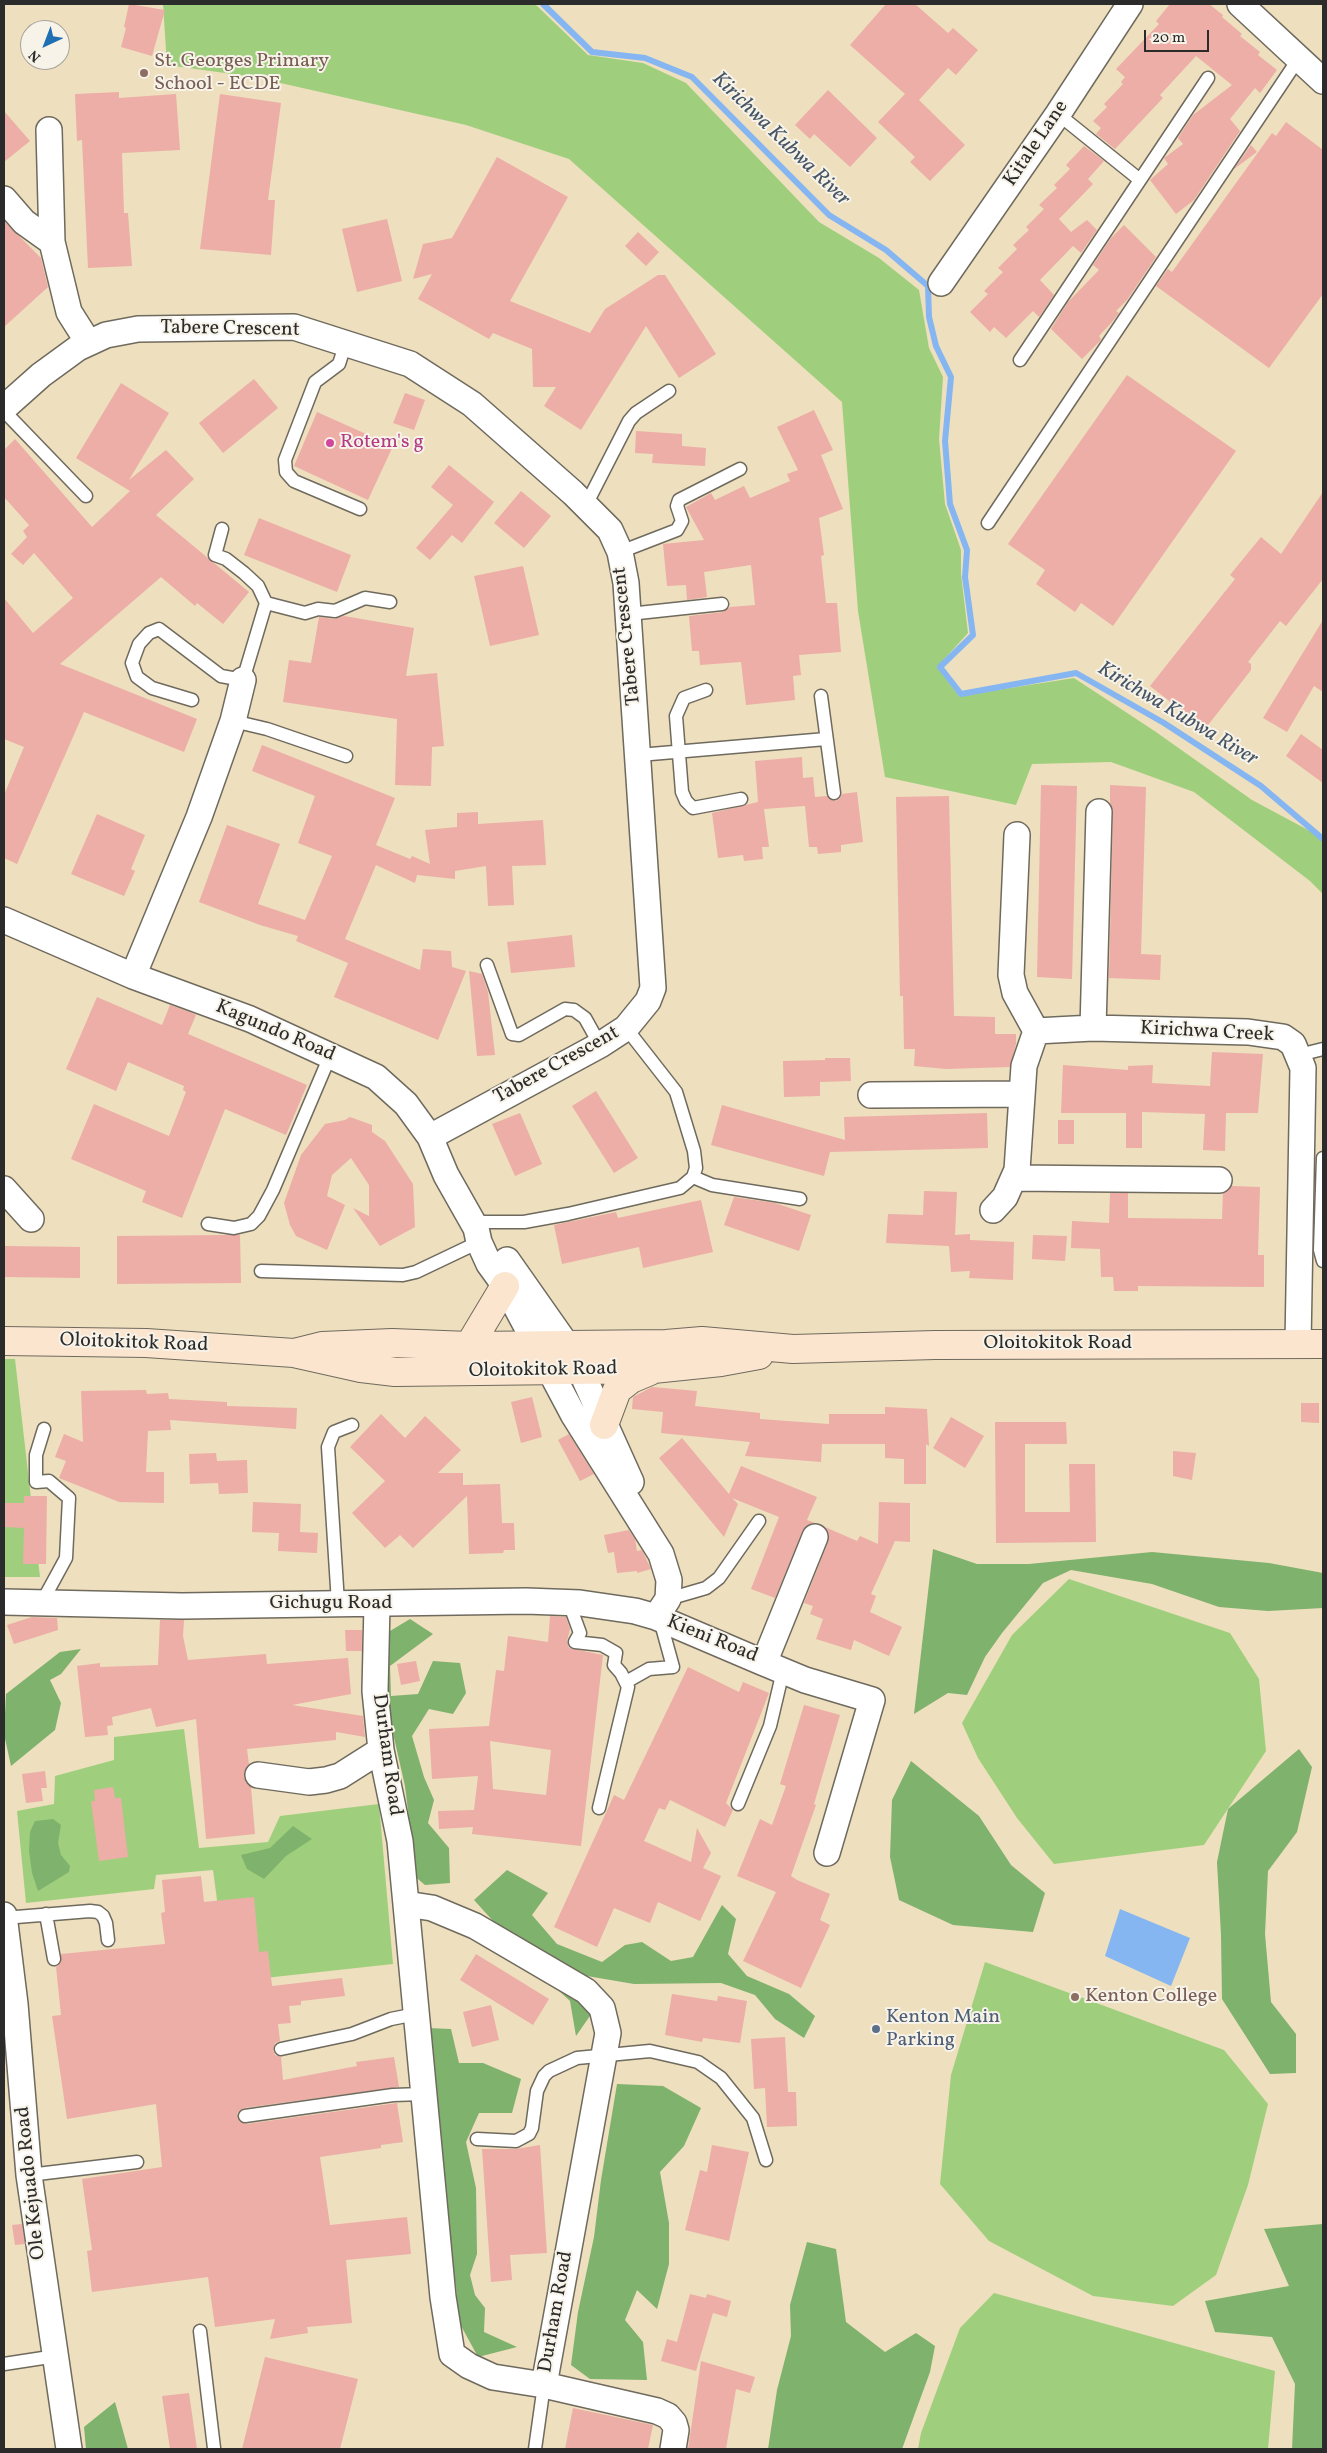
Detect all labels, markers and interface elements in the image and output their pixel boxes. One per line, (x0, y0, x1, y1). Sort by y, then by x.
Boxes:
north arrow (20, 20, 70, 70)
scale bar (1147, 20, 1212, 52)
text: 20 m (1152, 28, 1185, 49)
text: N (25, 45, 45, 66)
place label: St. Georges Primary School - ECDE (154, 50, 329, 97)
marker: St. Georges Primary School - ECDE (138, 67, 150, 79)
water label: Kirichwa Kubwa River (706, 68, 854, 212)
street label: Kitale Lane (999, 96, 1075, 192)
street label: Tabere Crescent (160, 317, 300, 343)
place label: Rotem's g (340, 431, 424, 455)
marker: Rotem's g (324, 437, 336, 449)
street label: Tabere Crescent (609, 565, 647, 707)
water label: Kirichwa Kubwa River (1092, 657, 1262, 773)
street label: Kagundo Road (211, 996, 339, 1068)
street label: Kirichwa Creek (1139, 1018, 1275, 1048)
street label: Tabere Crescent (490, 1022, 624, 1110)
street label: Oloitokitok Road (59, 1329, 209, 1359)
street label: Oloitokitok Road (984, 1332, 1132, 1356)
street label: Oloitokitok Road (468, 1358, 618, 1384)
street label: Gichugu Road (270, 1592, 392, 1616)
street label: Kieni Road (663, 1611, 761, 1669)
street label: Durham Road (366, 1692, 406, 1818)
place label: Kenton College (1085, 1985, 1217, 2009)
marker: Kenton College (1069, 1991, 1081, 2003)
place label: Kenton Main Parking (886, 2006, 1000, 2053)
marker: Kenton Main Parking (870, 2023, 882, 2035)
street label: Ole Kejuado Road (12, 2105, 52, 2261)
street label: Durham Road (535, 2249, 579, 2375)

